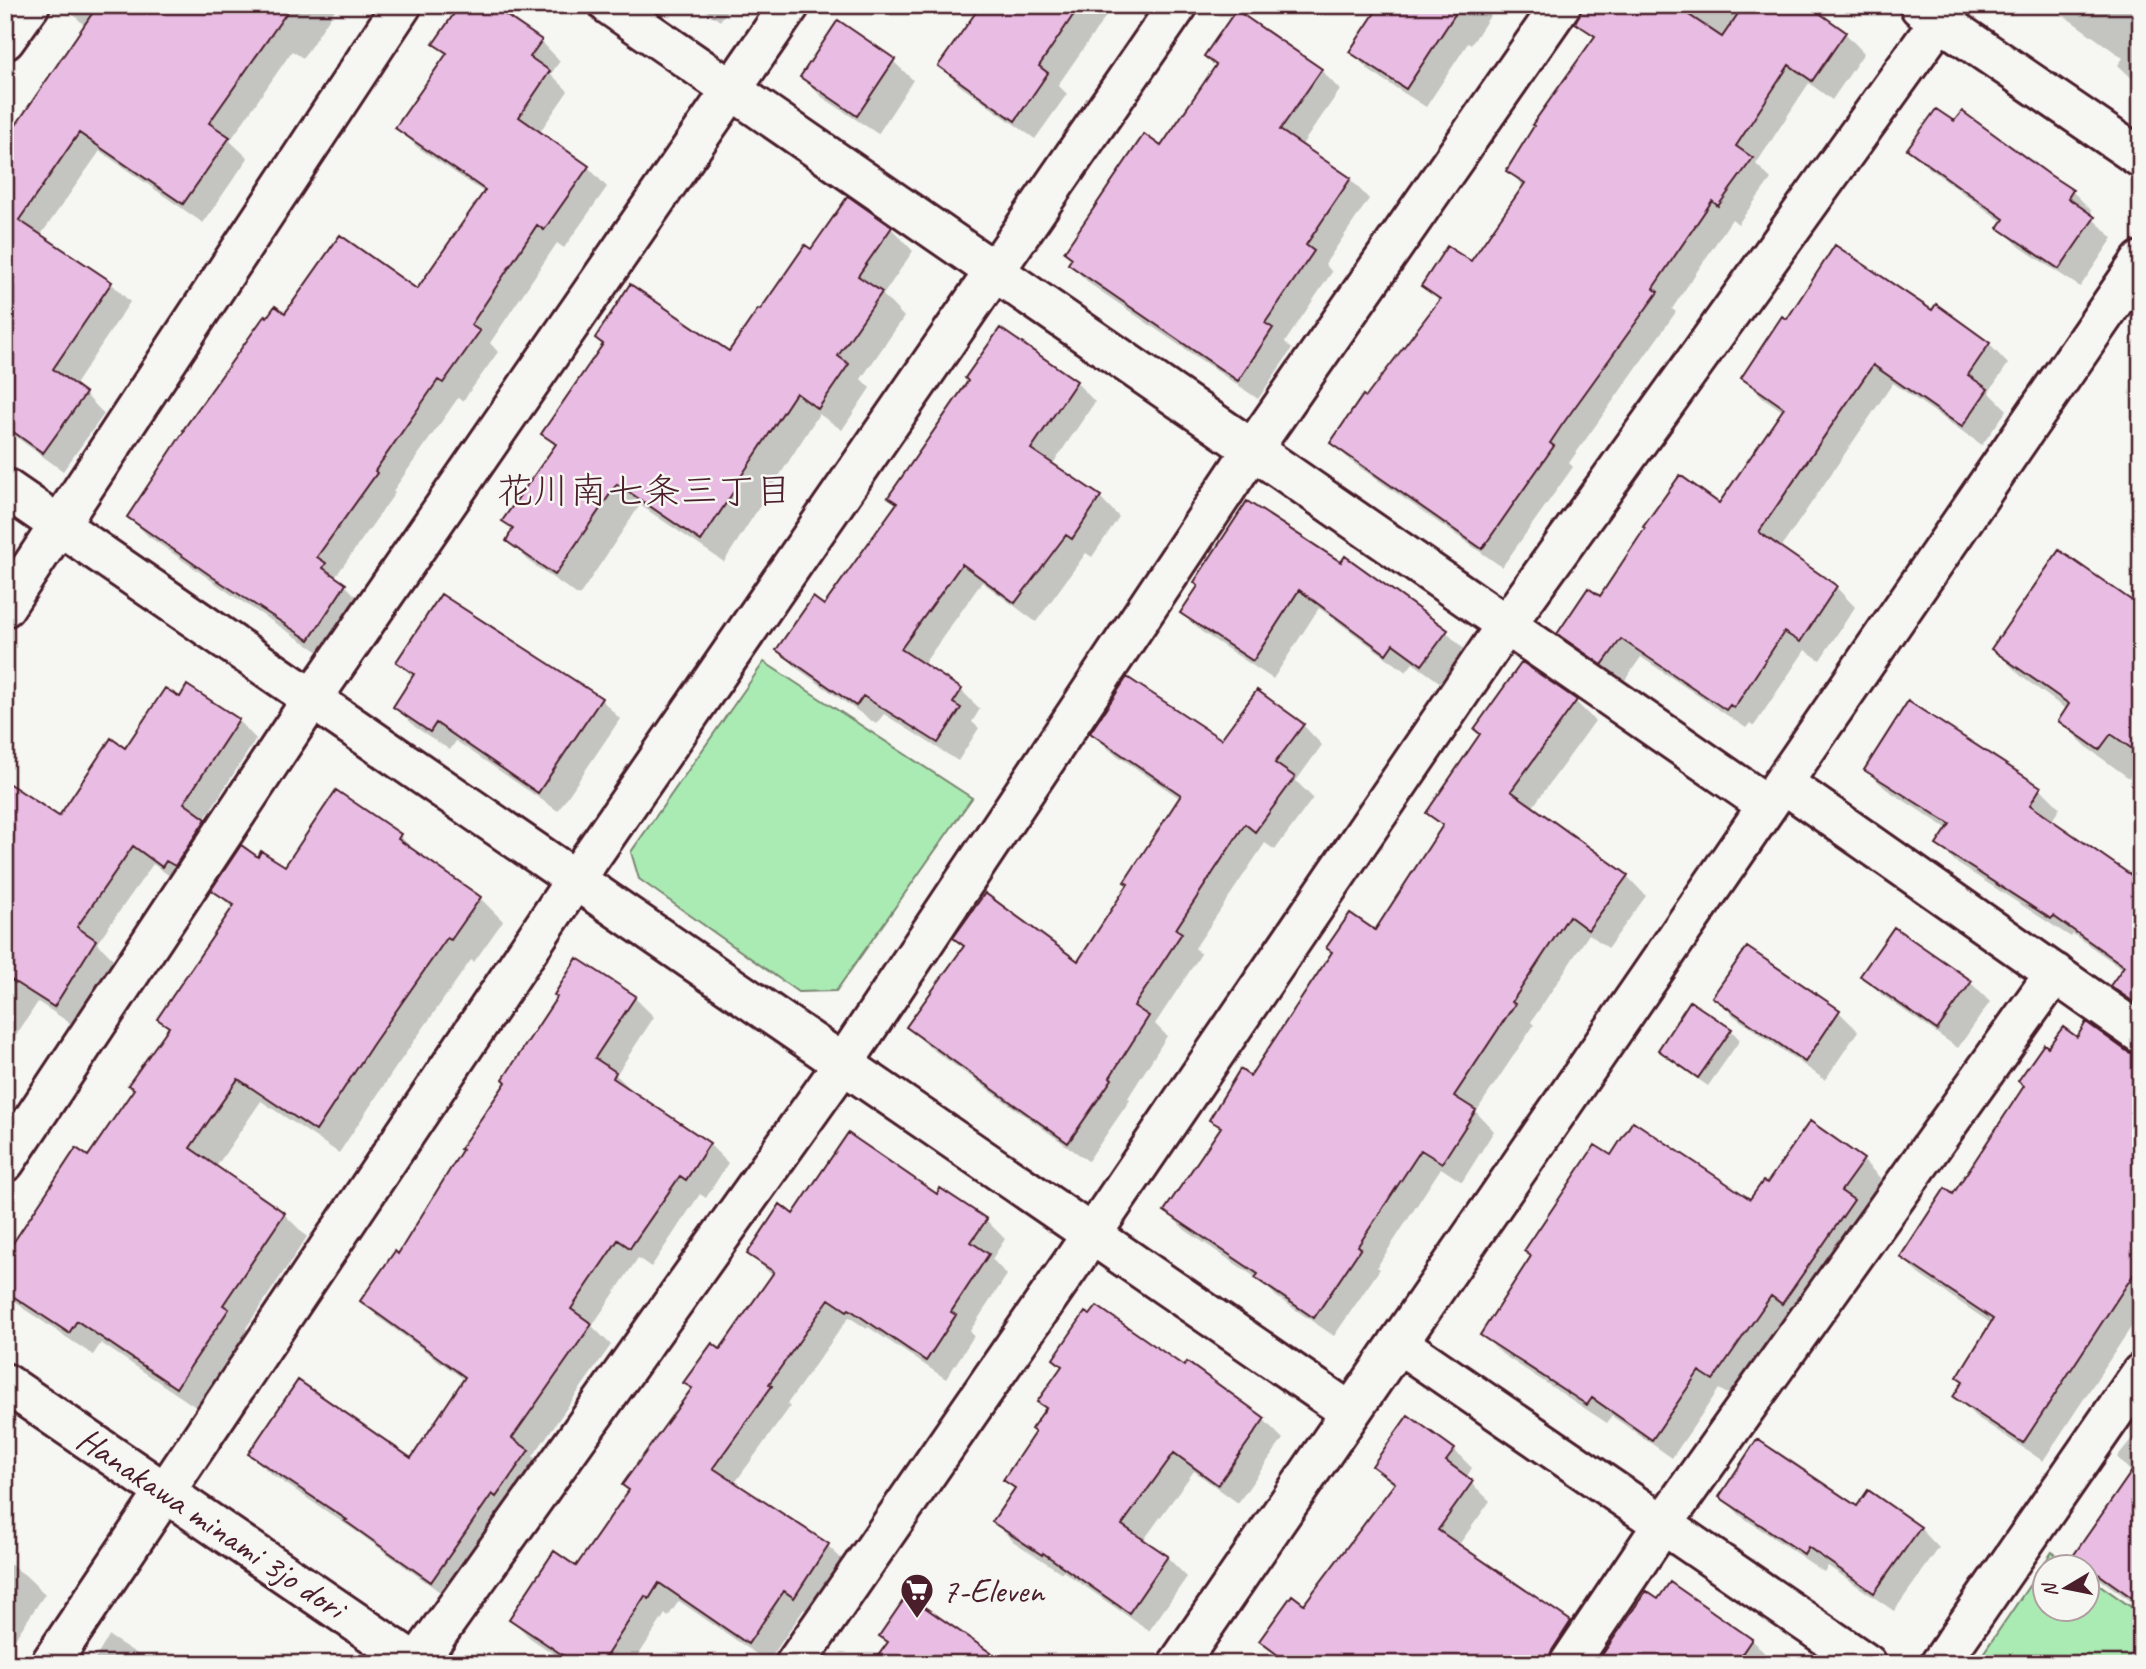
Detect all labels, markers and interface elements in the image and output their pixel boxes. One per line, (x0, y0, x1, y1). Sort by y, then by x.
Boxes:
district label: 花川南七条三丁目 (496, 467, 792, 514)
street label: Hanakawa minami 3jo dori (68, 1417, 357, 1632)
north arrow (2030, 1554, 2100, 1624)
place label: 7-Eleven (942, 1568, 1046, 1613)
supermarket icon: 7-Eleven (898, 1571, 936, 1620)
text: N (2037, 1580, 2063, 1599)

